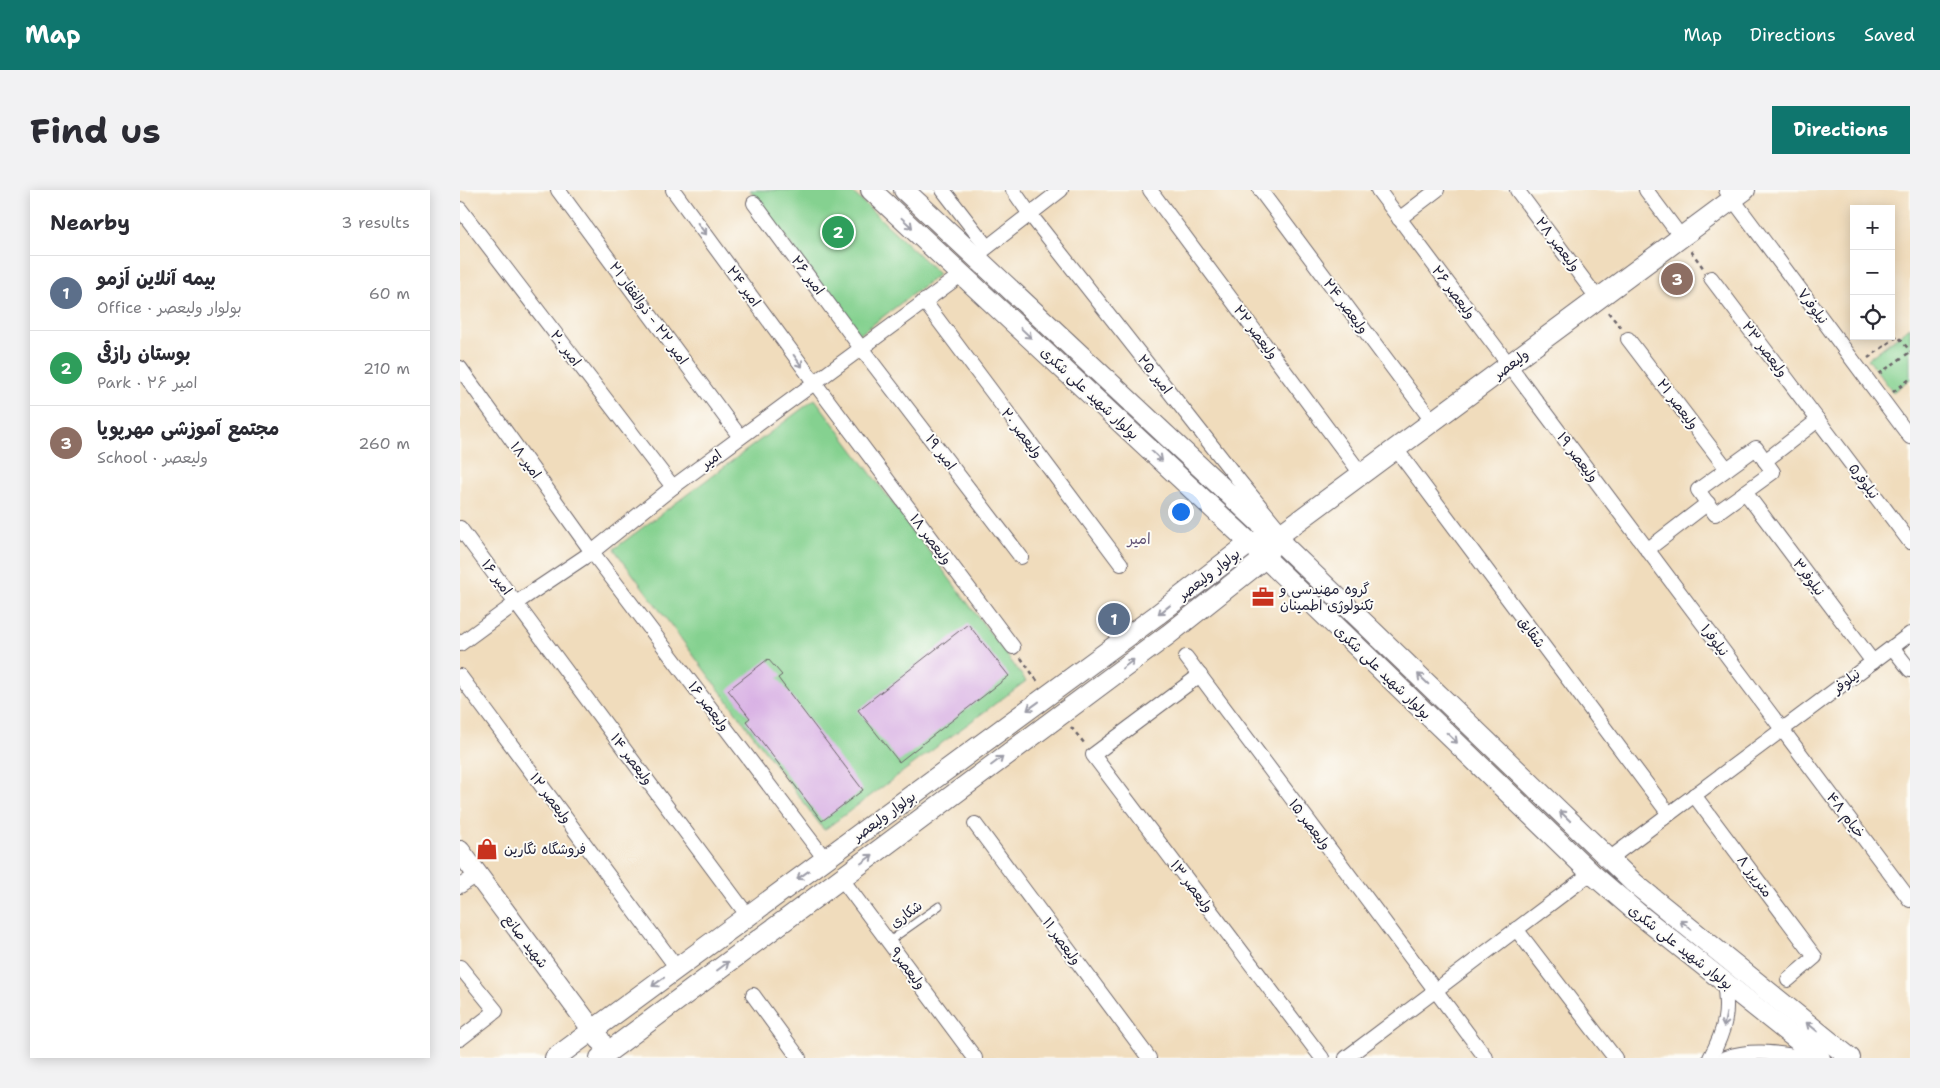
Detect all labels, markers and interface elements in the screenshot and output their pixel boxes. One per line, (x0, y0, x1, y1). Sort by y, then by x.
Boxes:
text: Map (25, 19, 81, 51)
text: Map (1684, 23, 1722, 47)
text: Directions (1750, 23, 1836, 47)
text: Saved (1864, 23, 1915, 47)
button: Directions (1772, 106, 1910, 154)
text: Find us (30, 107, 161, 154)
map controls (1850, 205, 1895, 340)
button: + (1850, 205, 1895, 250)
text: Nearby (50, 209, 130, 237)
text: 3 results (341, 212, 410, 233)
pin: 2 (822, 213, 854, 251)
street label: ولیعصر ۲۸ (1532, 213, 1584, 275)
one-way arrow (900, 217, 913, 229)
one-way arrow (697, 222, 707, 236)
button: − (1850, 250, 1895, 295)
street label: امیر ۲۶ (787, 252, 829, 298)
street label: امیر ۲۲ - ذوالفقار ۲۱ (606, 258, 692, 368)
pin: 3 (1661, 260, 1693, 298)
street label: امیر ۲۴ (723, 262, 765, 310)
street label: ولیعصر ۲۶ (1428, 262, 1480, 322)
text: بیمه آنلاین اَزمو (97, 266, 216, 291)
street label: ولیعصر ۲۴ (1319, 275, 1373, 337)
text: 1 (62, 283, 70, 304)
text: 60 m (369, 283, 410, 304)
street label: نیلوفر۷ (1793, 285, 1832, 328)
button: locate (1850, 295, 1895, 340)
text: Office · بولوار ولیعصر (97, 297, 242, 318)
street label: ولیعصر ۲۲ (1230, 301, 1282, 363)
street label: ولیعصر ۲۳ (1738, 318, 1792, 380)
street label: امیر ۲۰ (547, 326, 585, 370)
one-way arrow (1020, 327, 1032, 339)
text: بوستان رازقی (97, 341, 190, 366)
street label: بولوار شهید علی شکری (1036, 343, 1143, 444)
street label: ولیعصر (1489, 345, 1532, 384)
street label: امیر ۲۵ (1134, 351, 1176, 397)
one-way arrow (793, 353, 803, 367)
text: 2 (60, 358, 72, 379)
text: 210 m (363, 358, 410, 379)
text: Park · امیر ۲۶ (97, 372, 197, 393)
street label: ولیعصر ۲۱ (1653, 375, 1703, 433)
street label: ولیعصر ۲۰ (997, 404, 1047, 462)
text: مجتمع آموزشی مهرپویا (97, 416, 279, 441)
street label: ولیعصر ۱۹ (1553, 428, 1603, 486)
street label: امیر ۱۹ (922, 430, 960, 474)
text: 3 (60, 433, 72, 454)
text: 260 m (358, 433, 410, 454)
street label: امیر ۱۸ (507, 438, 545, 482)
street label: امیر (696, 445, 725, 473)
text: School · ولیعصر (97, 447, 208, 468)
one-way arrow (1151, 450, 1164, 462)
street label: نیلوفر۵ (1844, 460, 1883, 503)
your location (1168, 499, 1194, 525)
street label: ولیعصر ۱۸ (906, 510, 956, 568)
district label: امیر (1125, 529, 1151, 549)
street label: بولوار ولیعصر (1174, 544, 1244, 605)
street label: نیلوفر۳ (1788, 555, 1829, 600)
street label: امیر ۱۶ (478, 556, 516, 598)
place label: گروه مهندسی و تکنولوژی اطمینان (1279, 580, 1374, 614)
office icon: گروه مهندسی و تکنولوژی اطمینان (1250, 584, 1276, 610)
pin: 1 (1098, 600, 1130, 638)
one-way arrow (1158, 604, 1171, 615)
street label: شقایق (1514, 613, 1550, 651)
street label: نیلوفر۱ (1696, 620, 1733, 660)
street label: بولوار شهید علی شکری (1330, 621, 1435, 724)
one-way arrow (1121, 659, 1135, 669)
street label: نیلوفر (1828, 665, 1864, 699)
one-way arrow (1417, 673, 1429, 685)
street label: ولیعصر ۱۶ (684, 677, 734, 735)
one-way arrow (1026, 701, 1040, 711)
street label: ولیعصر ۱۴ (607, 730, 657, 788)
one-way arrow (1445, 732, 1458, 744)
one-way arrow (990, 756, 1003, 767)
street label: ولیعصر ۱۲ (526, 769, 576, 827)
street label: بولوار ولیعصر (848, 787, 920, 846)
street label: خیام ۴۸ (1821, 788, 1869, 843)
street label: ولیعصر ۱۵ (1285, 795, 1335, 853)
one-way arrow (1559, 810, 1571, 822)
shop icon: فروشگاه نگارین (474, 836, 500, 862)
place label: فروشگاه نگارین (504, 840, 586, 858)
street label: ۸ متریرز (1733, 851, 1777, 901)
one-way arrow (860, 853, 873, 864)
street label: ولیعصر ۱۳ (1167, 856, 1217, 916)
one-way arrow (796, 870, 810, 880)
street label: شکاری (886, 896, 926, 932)
street label: بولوار شهید علی شکری (1624, 901, 1737, 994)
street label: شهید صانع (498, 910, 552, 973)
street label: ولیعصر ۱۱ (1039, 914, 1085, 968)
one-way arrow (1679, 919, 1692, 930)
street label: ولیعصر۹ (886, 943, 930, 993)
one-way arrow (716, 961, 730, 971)
one-way arrow (652, 977, 666, 987)
one-way arrow (1719, 1012, 1729, 1028)
one-way arrow (1806, 1022, 1819, 1033)

